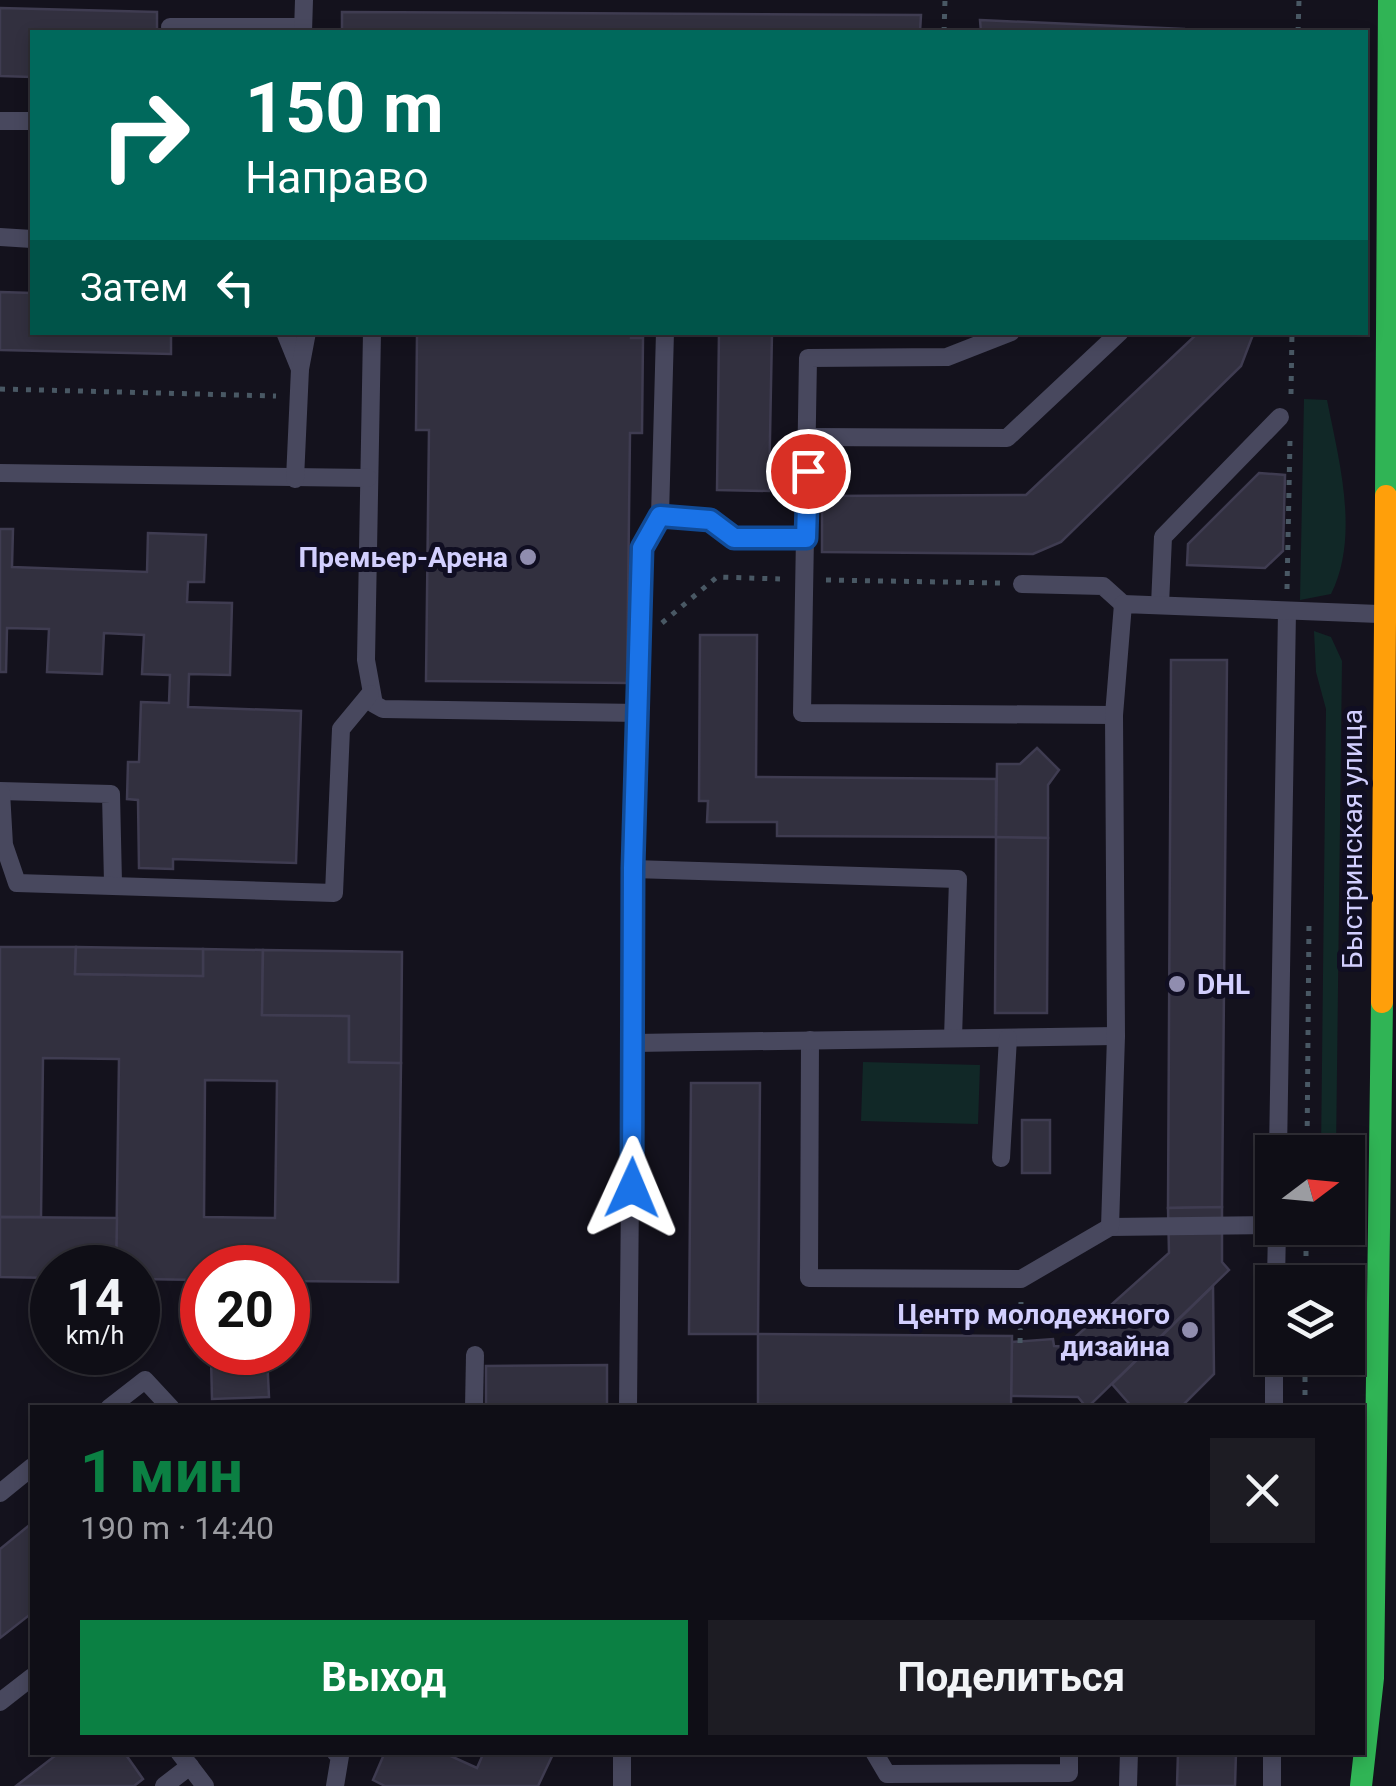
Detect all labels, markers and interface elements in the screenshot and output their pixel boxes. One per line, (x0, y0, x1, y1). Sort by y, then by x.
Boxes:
text: 150 m (245, 67, 444, 149)
icon: right (80, 70, 210, 200)
text: Направо (245, 151, 429, 204)
icon: left (208, 260, 263, 315)
text: Затем (80, 266, 188, 310)
pin (766, 429, 851, 514)
icon: arrive (781, 444, 836, 499)
place label: Премьер-Арена (298, 541, 508, 574)
marker: Премьер-Арена (517, 546, 539, 568)
street label: Быстринская улица (1336, 709, 1369, 969)
place label: DHL (1197, 968, 1250, 1001)
marker: DHL (1166, 973, 1188, 995)
north arrow (1255, 1135, 1365, 1245)
map controls (1255, 1135, 1365, 1375)
position arrow (580, 1136, 684, 1240)
speed limit sign: 20 (180, 1245, 310, 1375)
button: layers (1255, 1265, 1365, 1375)
text: 14 (66, 1269, 124, 1327)
place label: Центр молодежного дизайна (898, 1298, 1170, 1363)
marker: Центр молодежного дизайна (1179, 1319, 1201, 1341)
text: km/h (66, 1321, 124, 1350)
text: 1 мин (80, 1436, 243, 1507)
button: close (1210, 1438, 1315, 1543)
text: 190 m · 14:40 (80, 1509, 274, 1547)
button: Выход (80, 1620, 688, 1735)
button: Поделиться (708, 1620, 1315, 1735)

